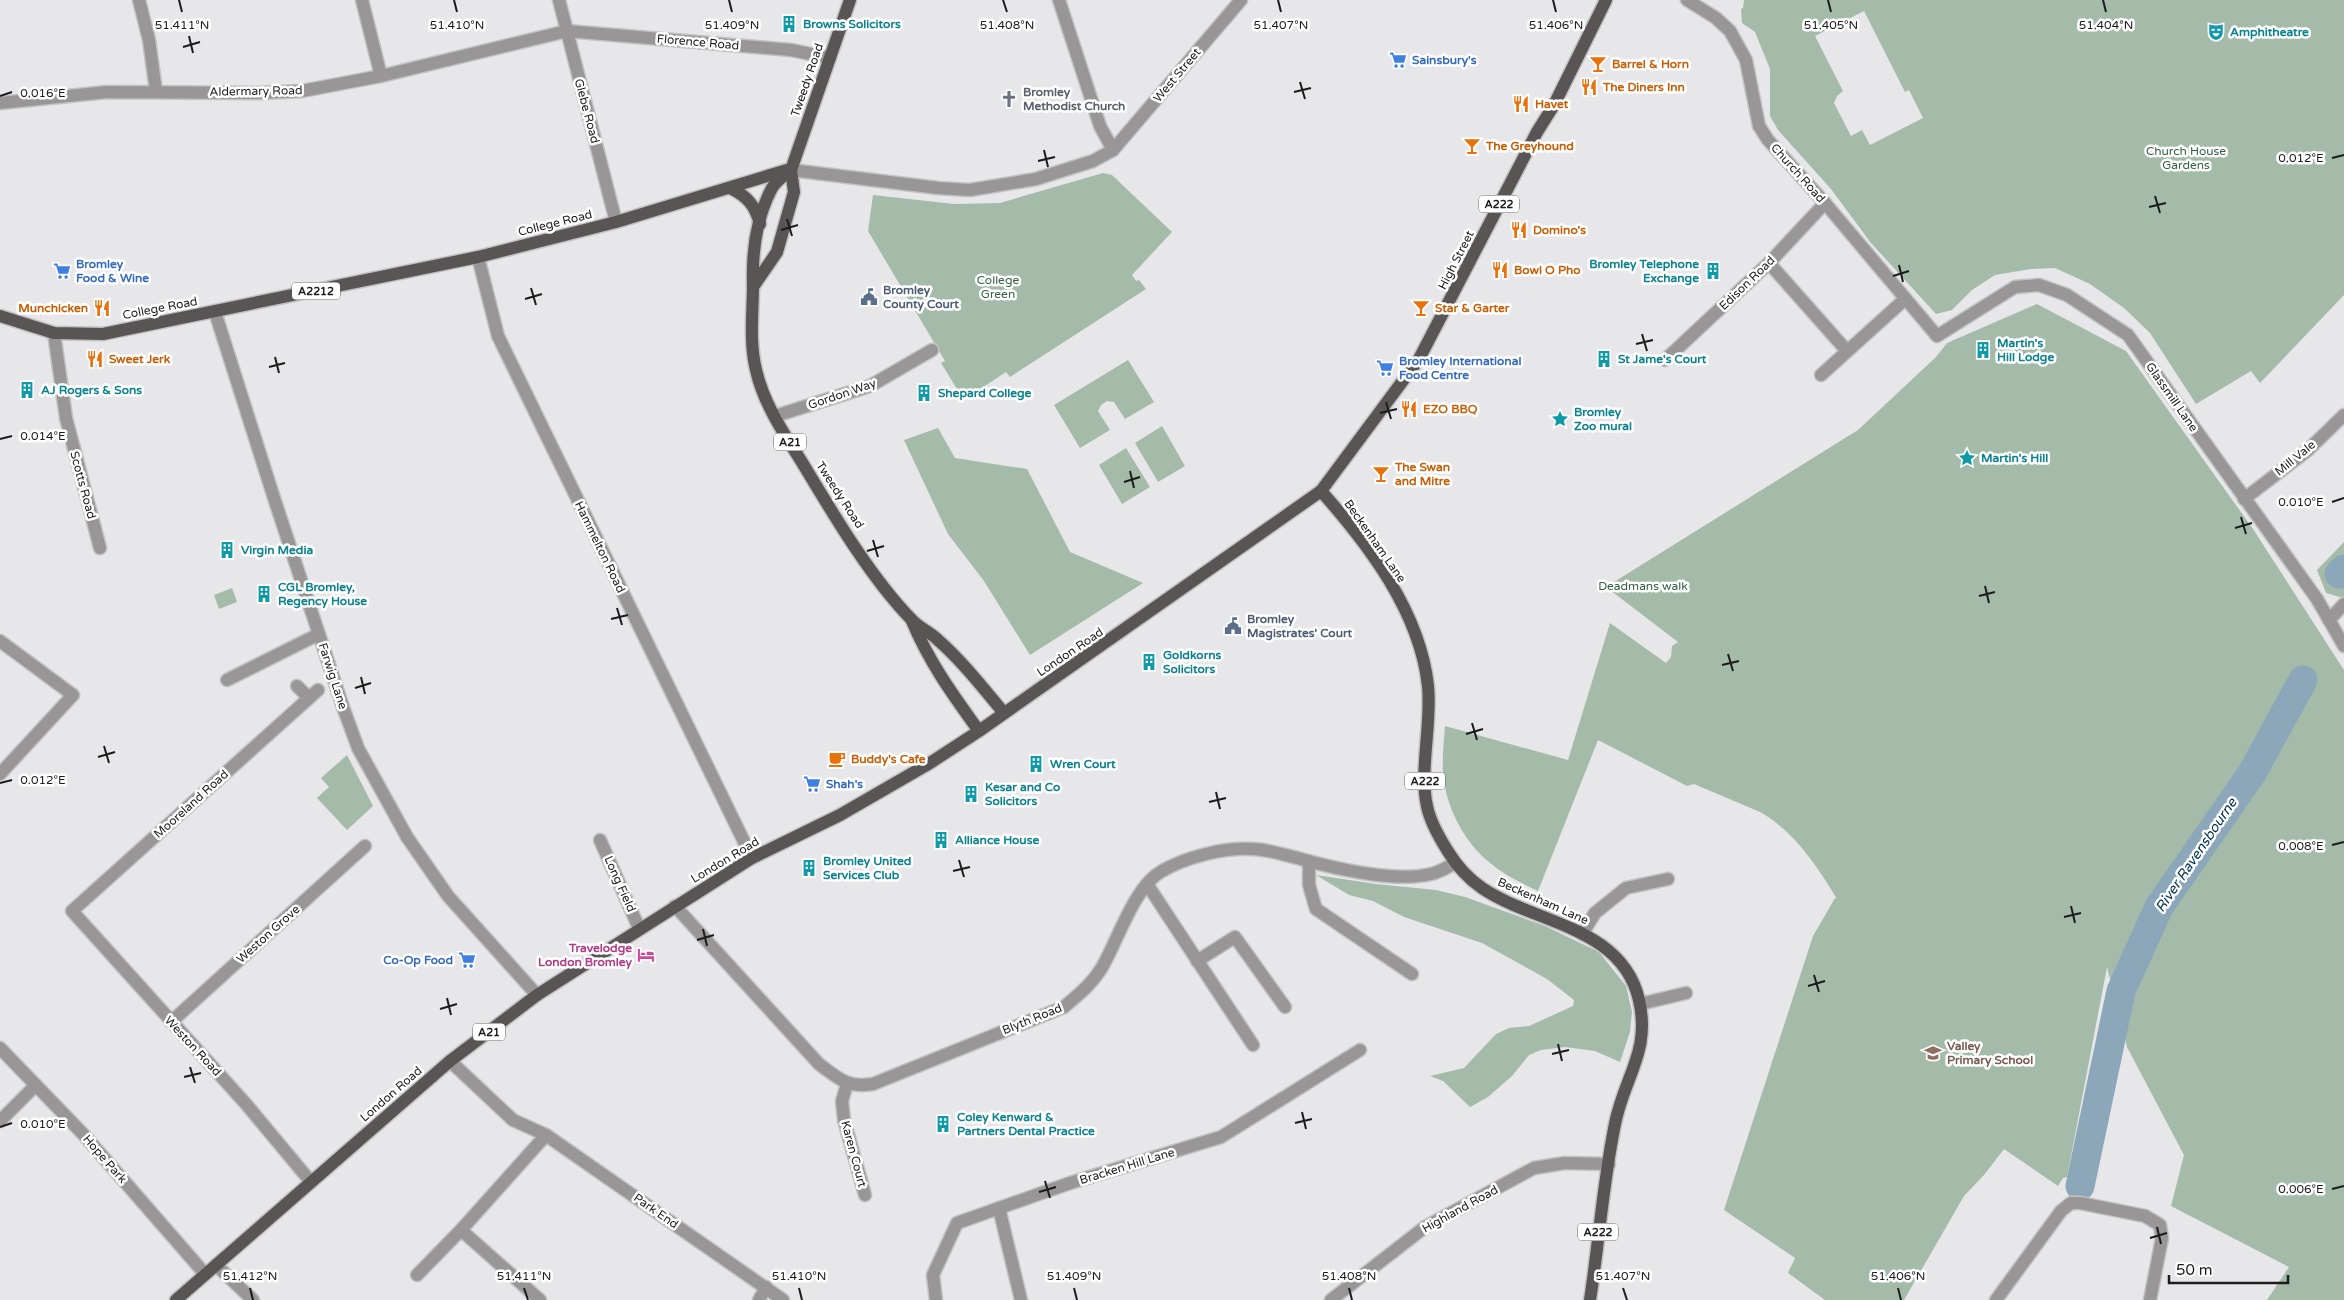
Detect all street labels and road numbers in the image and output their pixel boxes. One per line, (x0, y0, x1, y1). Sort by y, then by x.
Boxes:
street label: Florence Road (656, 31, 740, 53)
street label: Tweedy Road (788, 41, 826, 119)
street label: West Street (1150, 45, 1204, 105)
street label: Glebe Road (572, 77, 602, 145)
street label: Aldermary Road (209, 83, 303, 99)
street label: Church Road (1768, 141, 1828, 205)
road number: A222 (1479, 195, 1519, 212)
street label: College Road (517, 207, 593, 239)
street label: High Street (1435, 228, 1477, 292)
street label: Edison Road (1716, 253, 1778, 313)
road number: A2212 (292, 282, 340, 300)
street label: College Road (121, 294, 199, 322)
street label: Glassmill Lane (2143, 360, 2201, 434)
street label: Gordon Way (806, 376, 878, 412)
road number: A21 (774, 434, 806, 451)
street label: Mill Vale (2272, 437, 2318, 478)
street label: Scotts Road (67, 450, 99, 520)
street label: Tweedy Road (813, 459, 867, 531)
street label: Beckenham Lane (1341, 497, 1409, 585)
street label: Hammelton Road (572, 499, 628, 595)
street label: London Road (1034, 625, 1106, 679)
street label: Farwig Lane (316, 641, 350, 711)
street label: Mooreland Road (151, 767, 231, 841)
road number: A222 (1405, 772, 1445, 789)
street label: London Road (688, 834, 762, 886)
street label: Long Field (601, 854, 639, 914)
street label: Beckenham Lane (1495, 875, 1591, 927)
street label: Weston Grove (234, 902, 303, 966)
street label: Blyth Road (1000, 1001, 1064, 1037)
street label: Weston Road (162, 1013, 224, 1079)
road number: A21 (473, 1024, 505, 1040)
street label: London Road (357, 1063, 425, 1125)
street label: Karen Court (838, 1119, 870, 1189)
street label: Hope Park (80, 1132, 130, 1186)
street label: Bracken Hill Lane (1078, 1145, 1176, 1187)
street label: Highland Road (1420, 1182, 1500, 1236)
street label: Park End (631, 1191, 681, 1231)
road number: A222 (1578, 1224, 1618, 1240)

